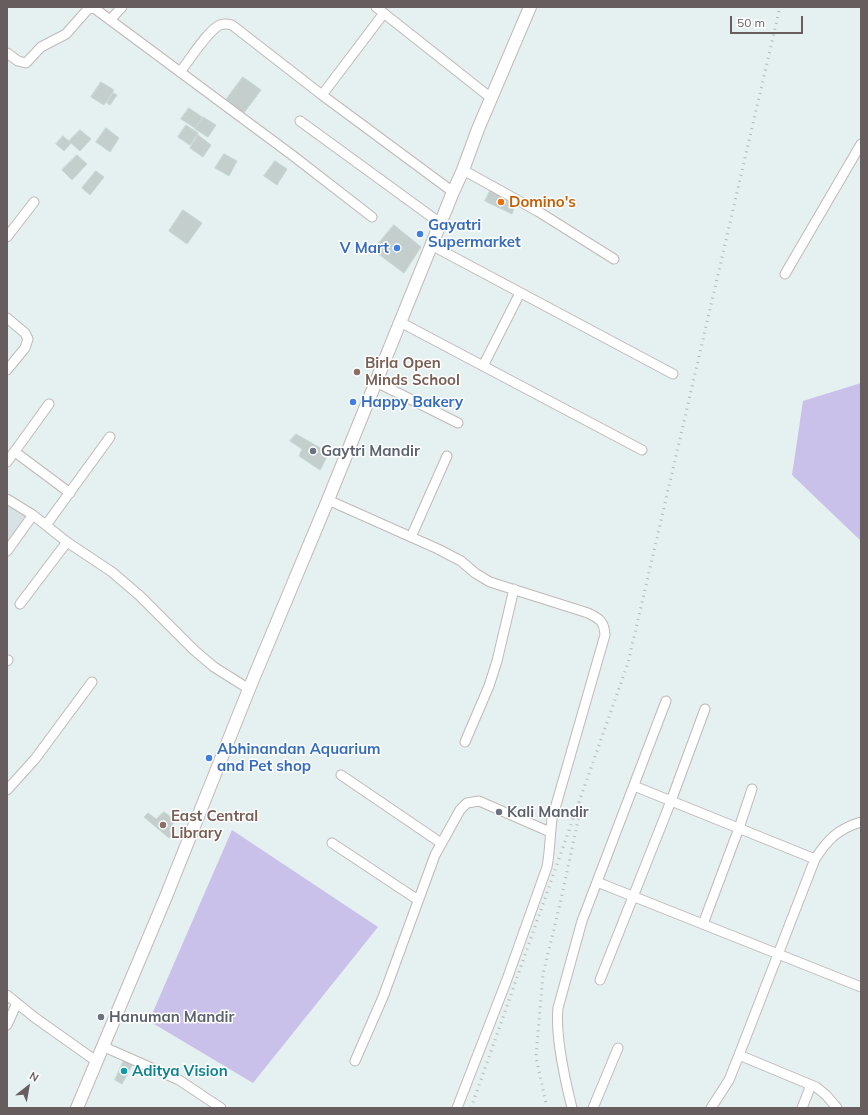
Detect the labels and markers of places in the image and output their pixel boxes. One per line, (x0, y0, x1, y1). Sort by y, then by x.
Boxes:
place label: Domino's (509, 193, 576, 211)
marker: Domino's (496, 197, 506, 207)
place label: Gayatri Supermarket (428, 216, 521, 251)
marker: Gayatri Supermarket (415, 229, 425, 239)
place label: V Mart (340, 239, 389, 257)
marker: V Mart (392, 243, 402, 253)
place label: Birla Open Minds School (365, 354, 460, 389)
marker: Birla Open Minds School (352, 367, 362, 377)
place label: Happy Bakery (361, 393, 463, 411)
marker: Happy Bakery (348, 397, 358, 407)
place label: Gaytri Mandir (321, 442, 420, 460)
marker: Gaytri Mandir (308, 446, 318, 456)
place label: Abhinandan Aquarium and Pet shop (217, 740, 381, 775)
marker: Abhinandan Aquarium and Pet shop (204, 753, 214, 763)
place label: Kali Mandir (507, 803, 589, 821)
place label: East Central Library (171, 807, 258, 842)
marker: Kali Mandir (494, 807, 504, 817)
marker: East Central Library (158, 820, 168, 830)
place label: Hanuman Mandir (109, 1008, 234, 1026)
marker: Hanuman Mandir (96, 1012, 106, 1022)
place label: Aditya Vision (132, 1062, 228, 1080)
marker: Aditya Vision (119, 1066, 129, 1076)

